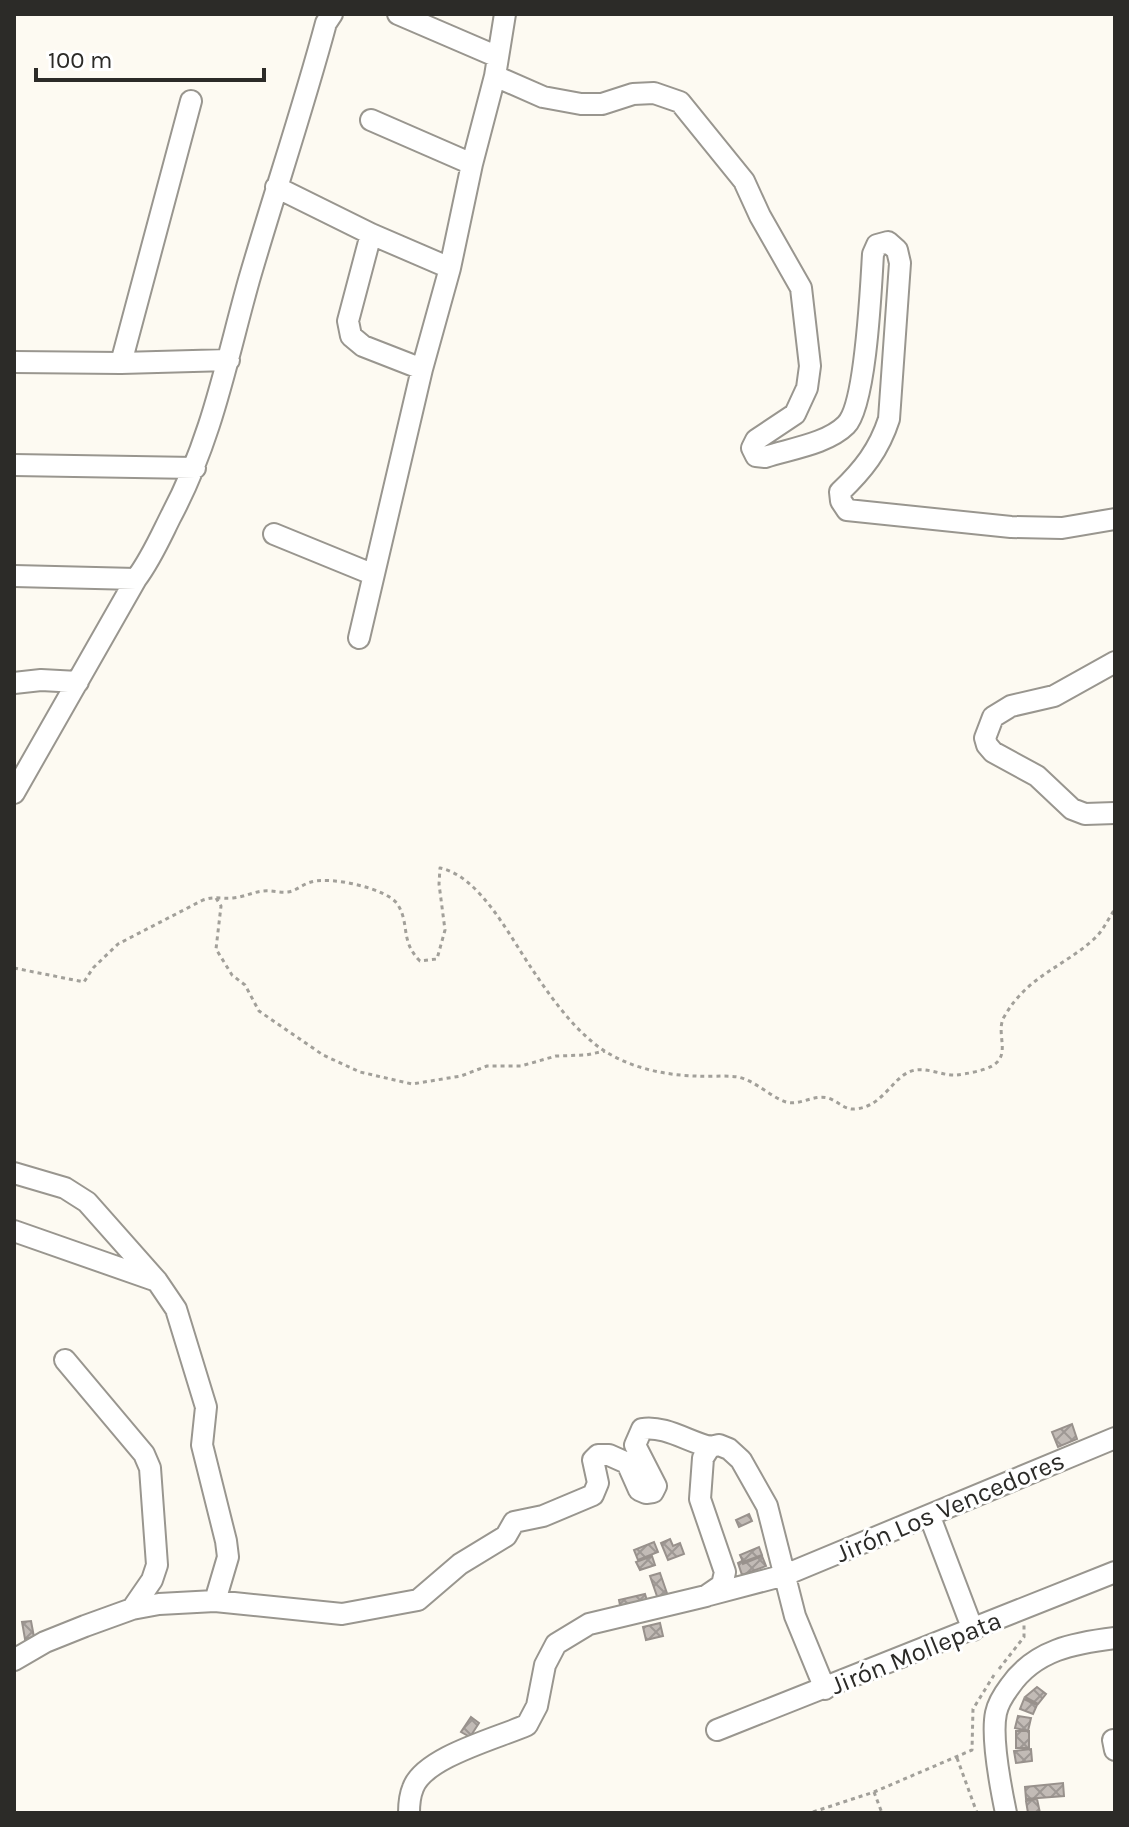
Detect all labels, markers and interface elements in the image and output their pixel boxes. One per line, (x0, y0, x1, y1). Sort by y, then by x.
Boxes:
scale bar (36, 32, 264, 82)
text: 100 m (48, 46, 113, 74)
street label: Jirón Los Vencedores (831, 1445, 1069, 1569)
street label: Jirón Mollepata (826, 1605, 1006, 1701)

